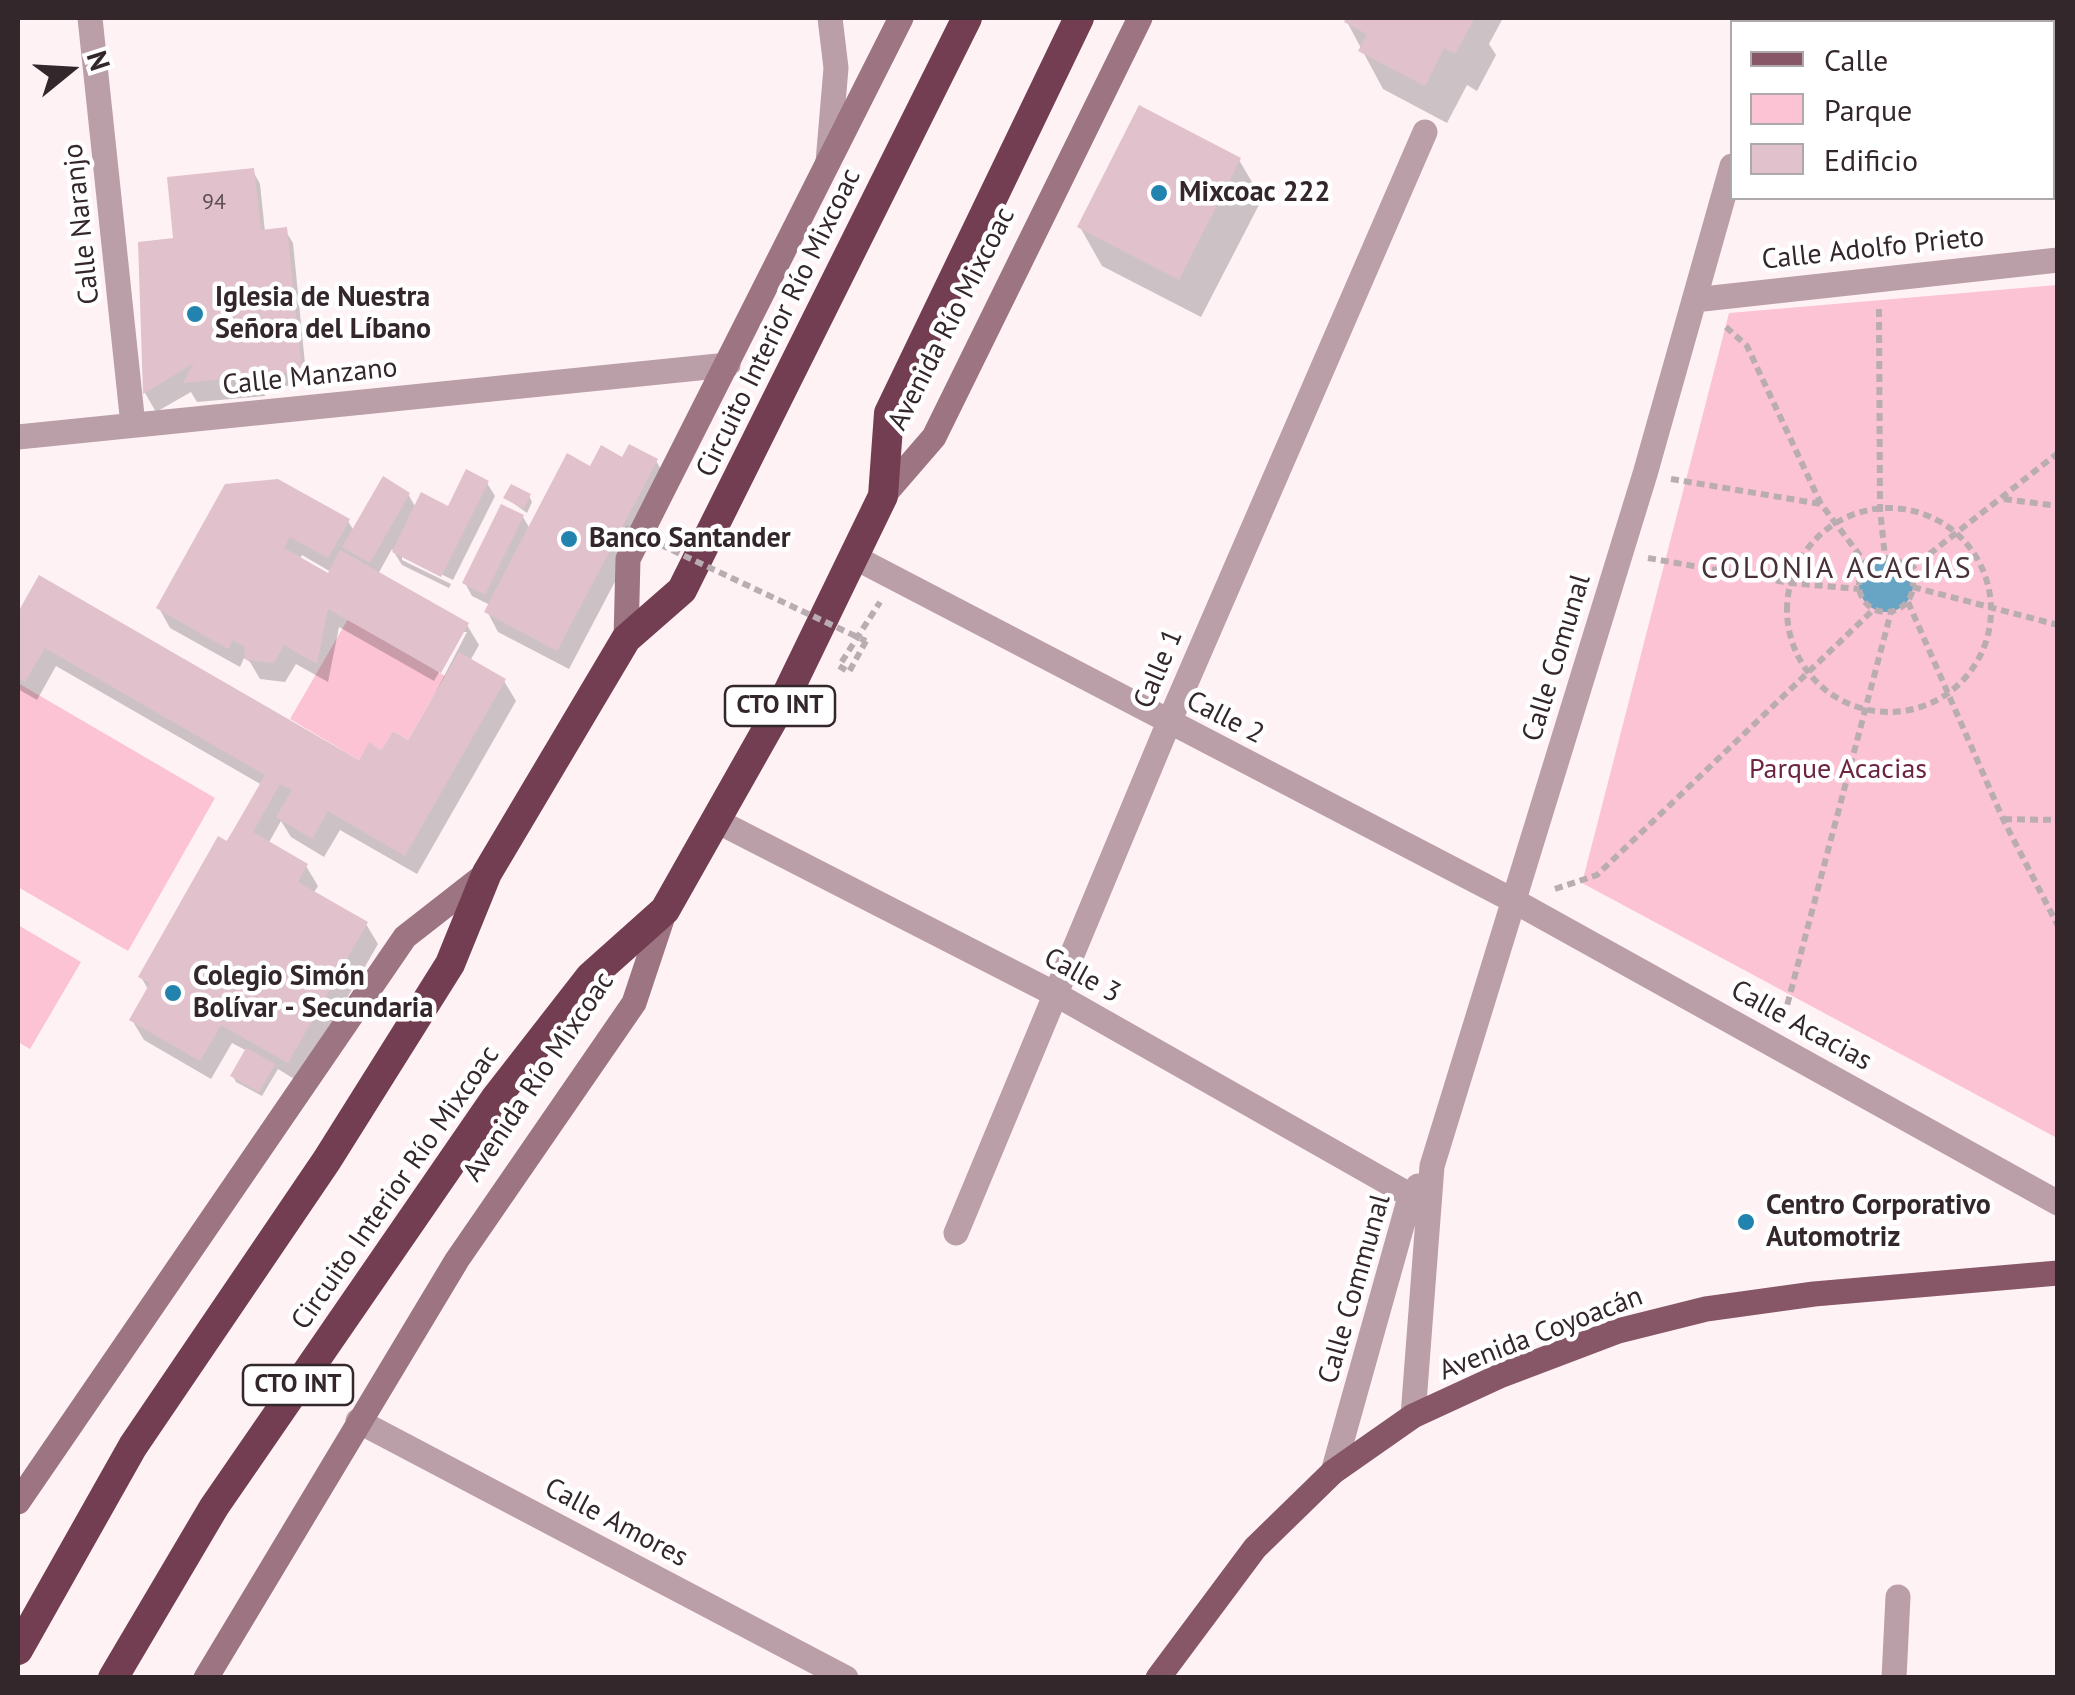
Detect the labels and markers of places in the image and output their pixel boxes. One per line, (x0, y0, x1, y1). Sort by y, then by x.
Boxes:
place label: Mixcoac 222 (1179, 176, 1330, 210)
marker: Mixcoac 222 (1148, 182, 1170, 204)
place label: Iglesia de Nuestra Señora del Líbano (215, 281, 431, 347)
marker: Iglesia de Nuestra Señora del Líbano (184, 303, 206, 325)
place label: Banco Santander (589, 522, 791, 556)
marker: Banco Santander (558, 528, 580, 550)
place label: Colegio Simón Bolívar - Secundaria (193, 960, 433, 1026)
marker: Colegio Simón Bolívar - Secundaria (162, 982, 184, 1004)
place label: Centro Corporativo Automotriz (1766, 1189, 1991, 1255)
marker: Centro Corporativo Automotriz (1735, 1211, 1757, 1233)

